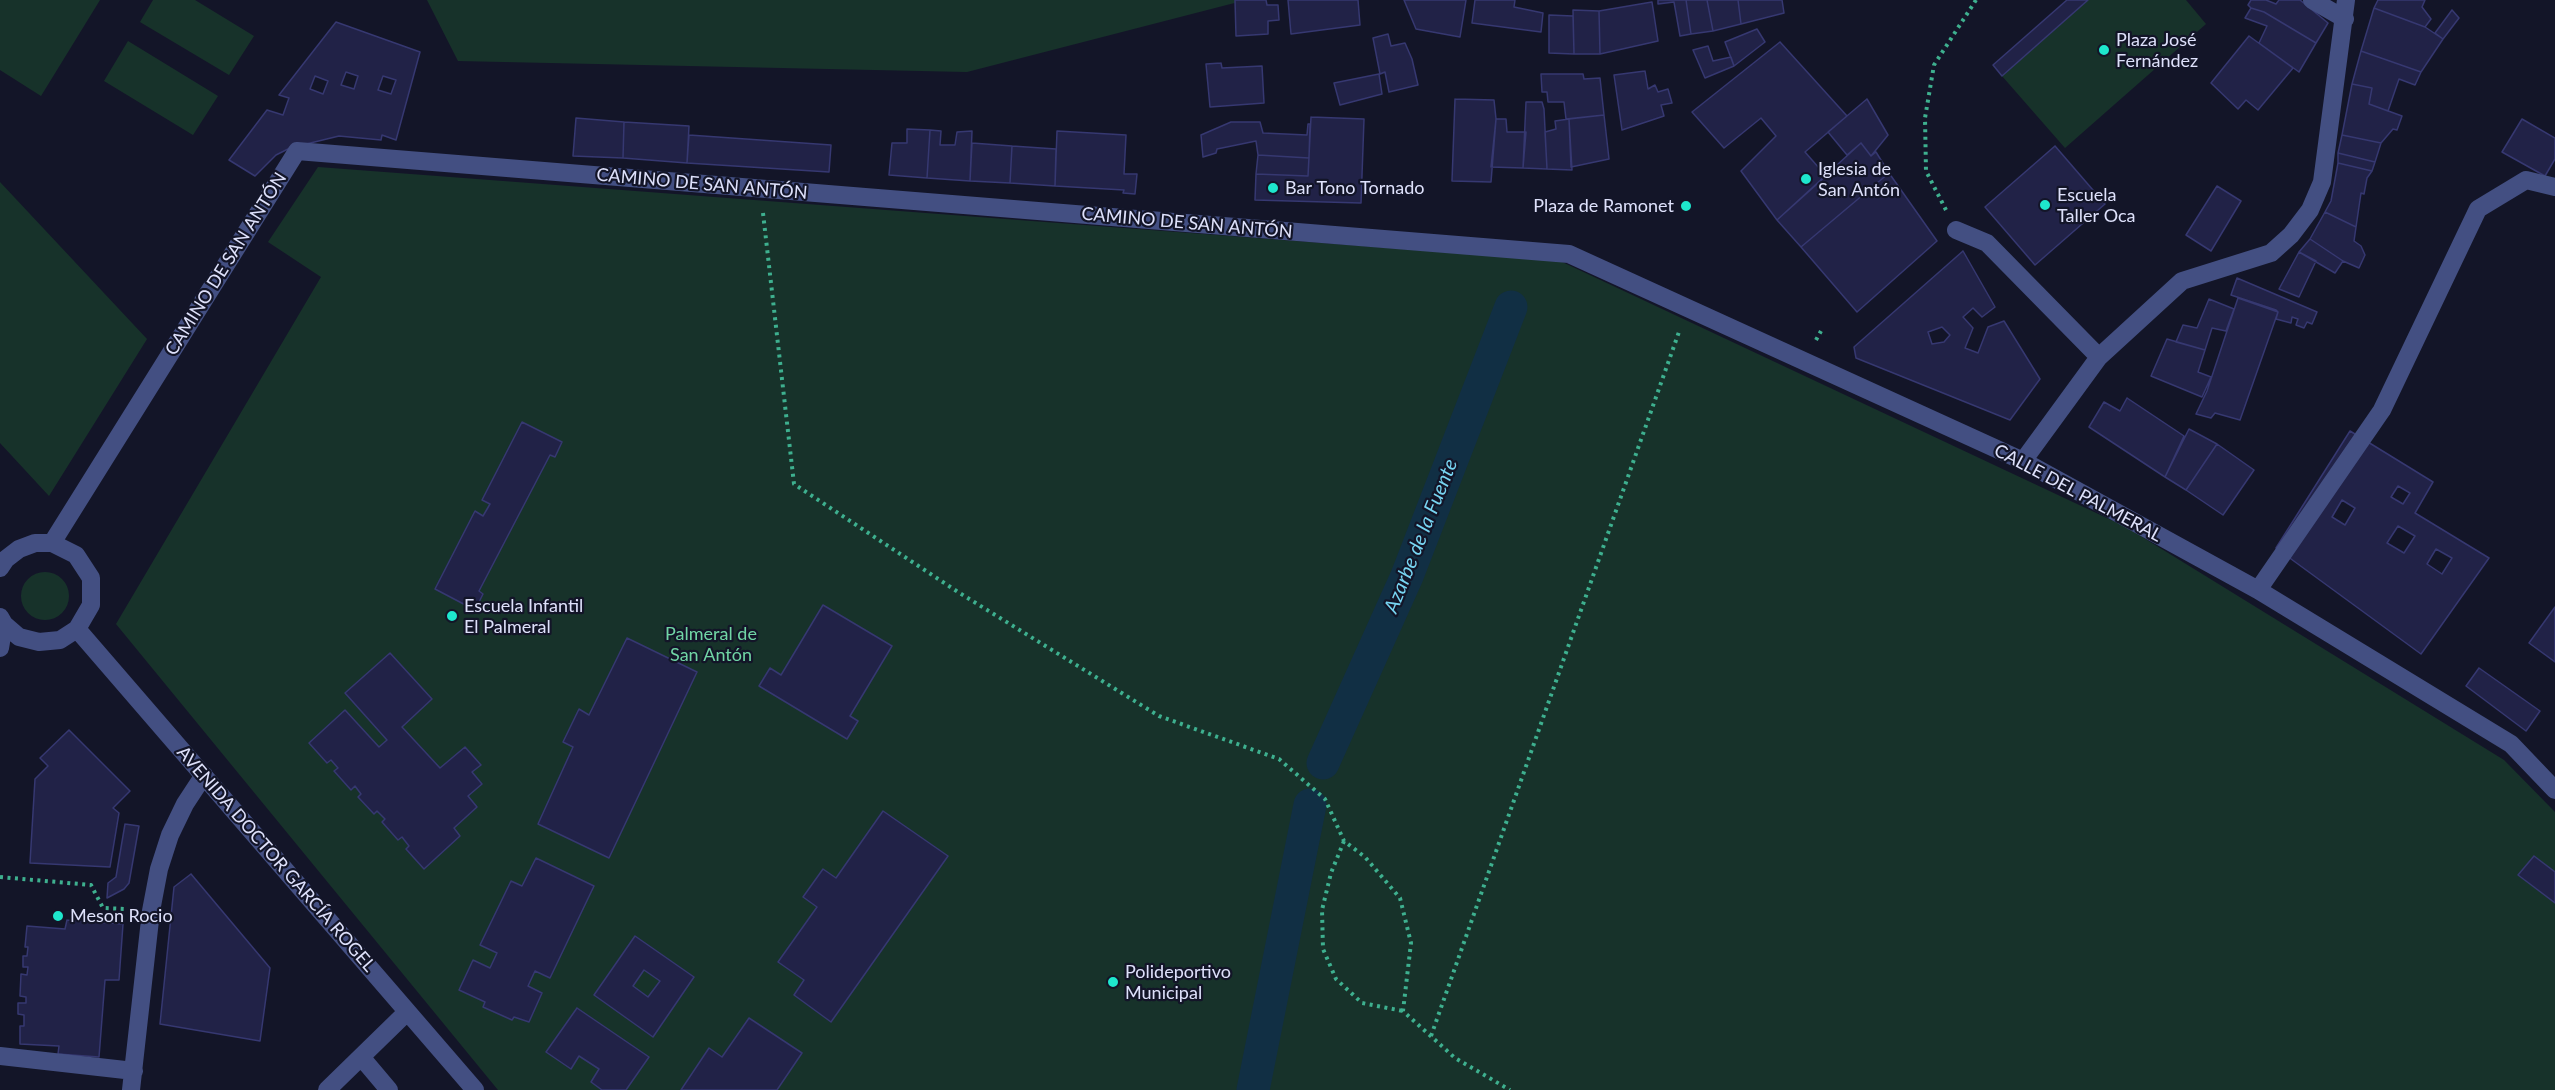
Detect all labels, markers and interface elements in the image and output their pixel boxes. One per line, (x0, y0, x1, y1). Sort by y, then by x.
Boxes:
place label: Plaza José Fernández (2116, 29, 2198, 72)
marker: Plaza José Fernández (2097, 43, 2111, 57)
place label: Iglesia de San Antón (1818, 158, 1900, 201)
street label: CAMINO DE SAN ANTÓN (596, 164, 808, 204)
street label: CAMINO DE SAN ANTÓN (161, 169, 291, 359)
marker: Iglesia de San Antón (1799, 172, 1813, 186)
place label: Bar Tono Tornado (1285, 177, 1425, 199)
marker: Bar Tono Tornado (1266, 181, 1280, 195)
place label: Escuela Taller Oca (2057, 184, 2136, 226)
place label: Plaza de Ramonet (1533, 195, 1674, 217)
marker: Escuela Taller Oca (2038, 198, 2052, 212)
marker: Plaza de Ramonet (1679, 199, 1693, 213)
street label: CAMINO DE SAN ANTÓN (1081, 203, 1293, 243)
street label: CALLE DEL PALMERAL (1990, 440, 2166, 546)
water label: Azarbe de la Fuente (1379, 456, 1463, 616)
place label: Escuela Infantil El Palmeral (464, 595, 583, 638)
marker: Escuela Infantil El Palmeral (445, 609, 459, 623)
park label: Palmeral de San Antón (665, 623, 757, 666)
street label: AVENIDA DOCTOR GARCÍA ROGEL (172, 742, 380, 976)
place label: Meson Rocio (70, 905, 173, 927)
marker: Meson Rocio (51, 909, 65, 923)
place label: Polideportivo Municipal (1125, 961, 1231, 1004)
marker: Polideportivo Municipal (1106, 975, 1120, 989)

